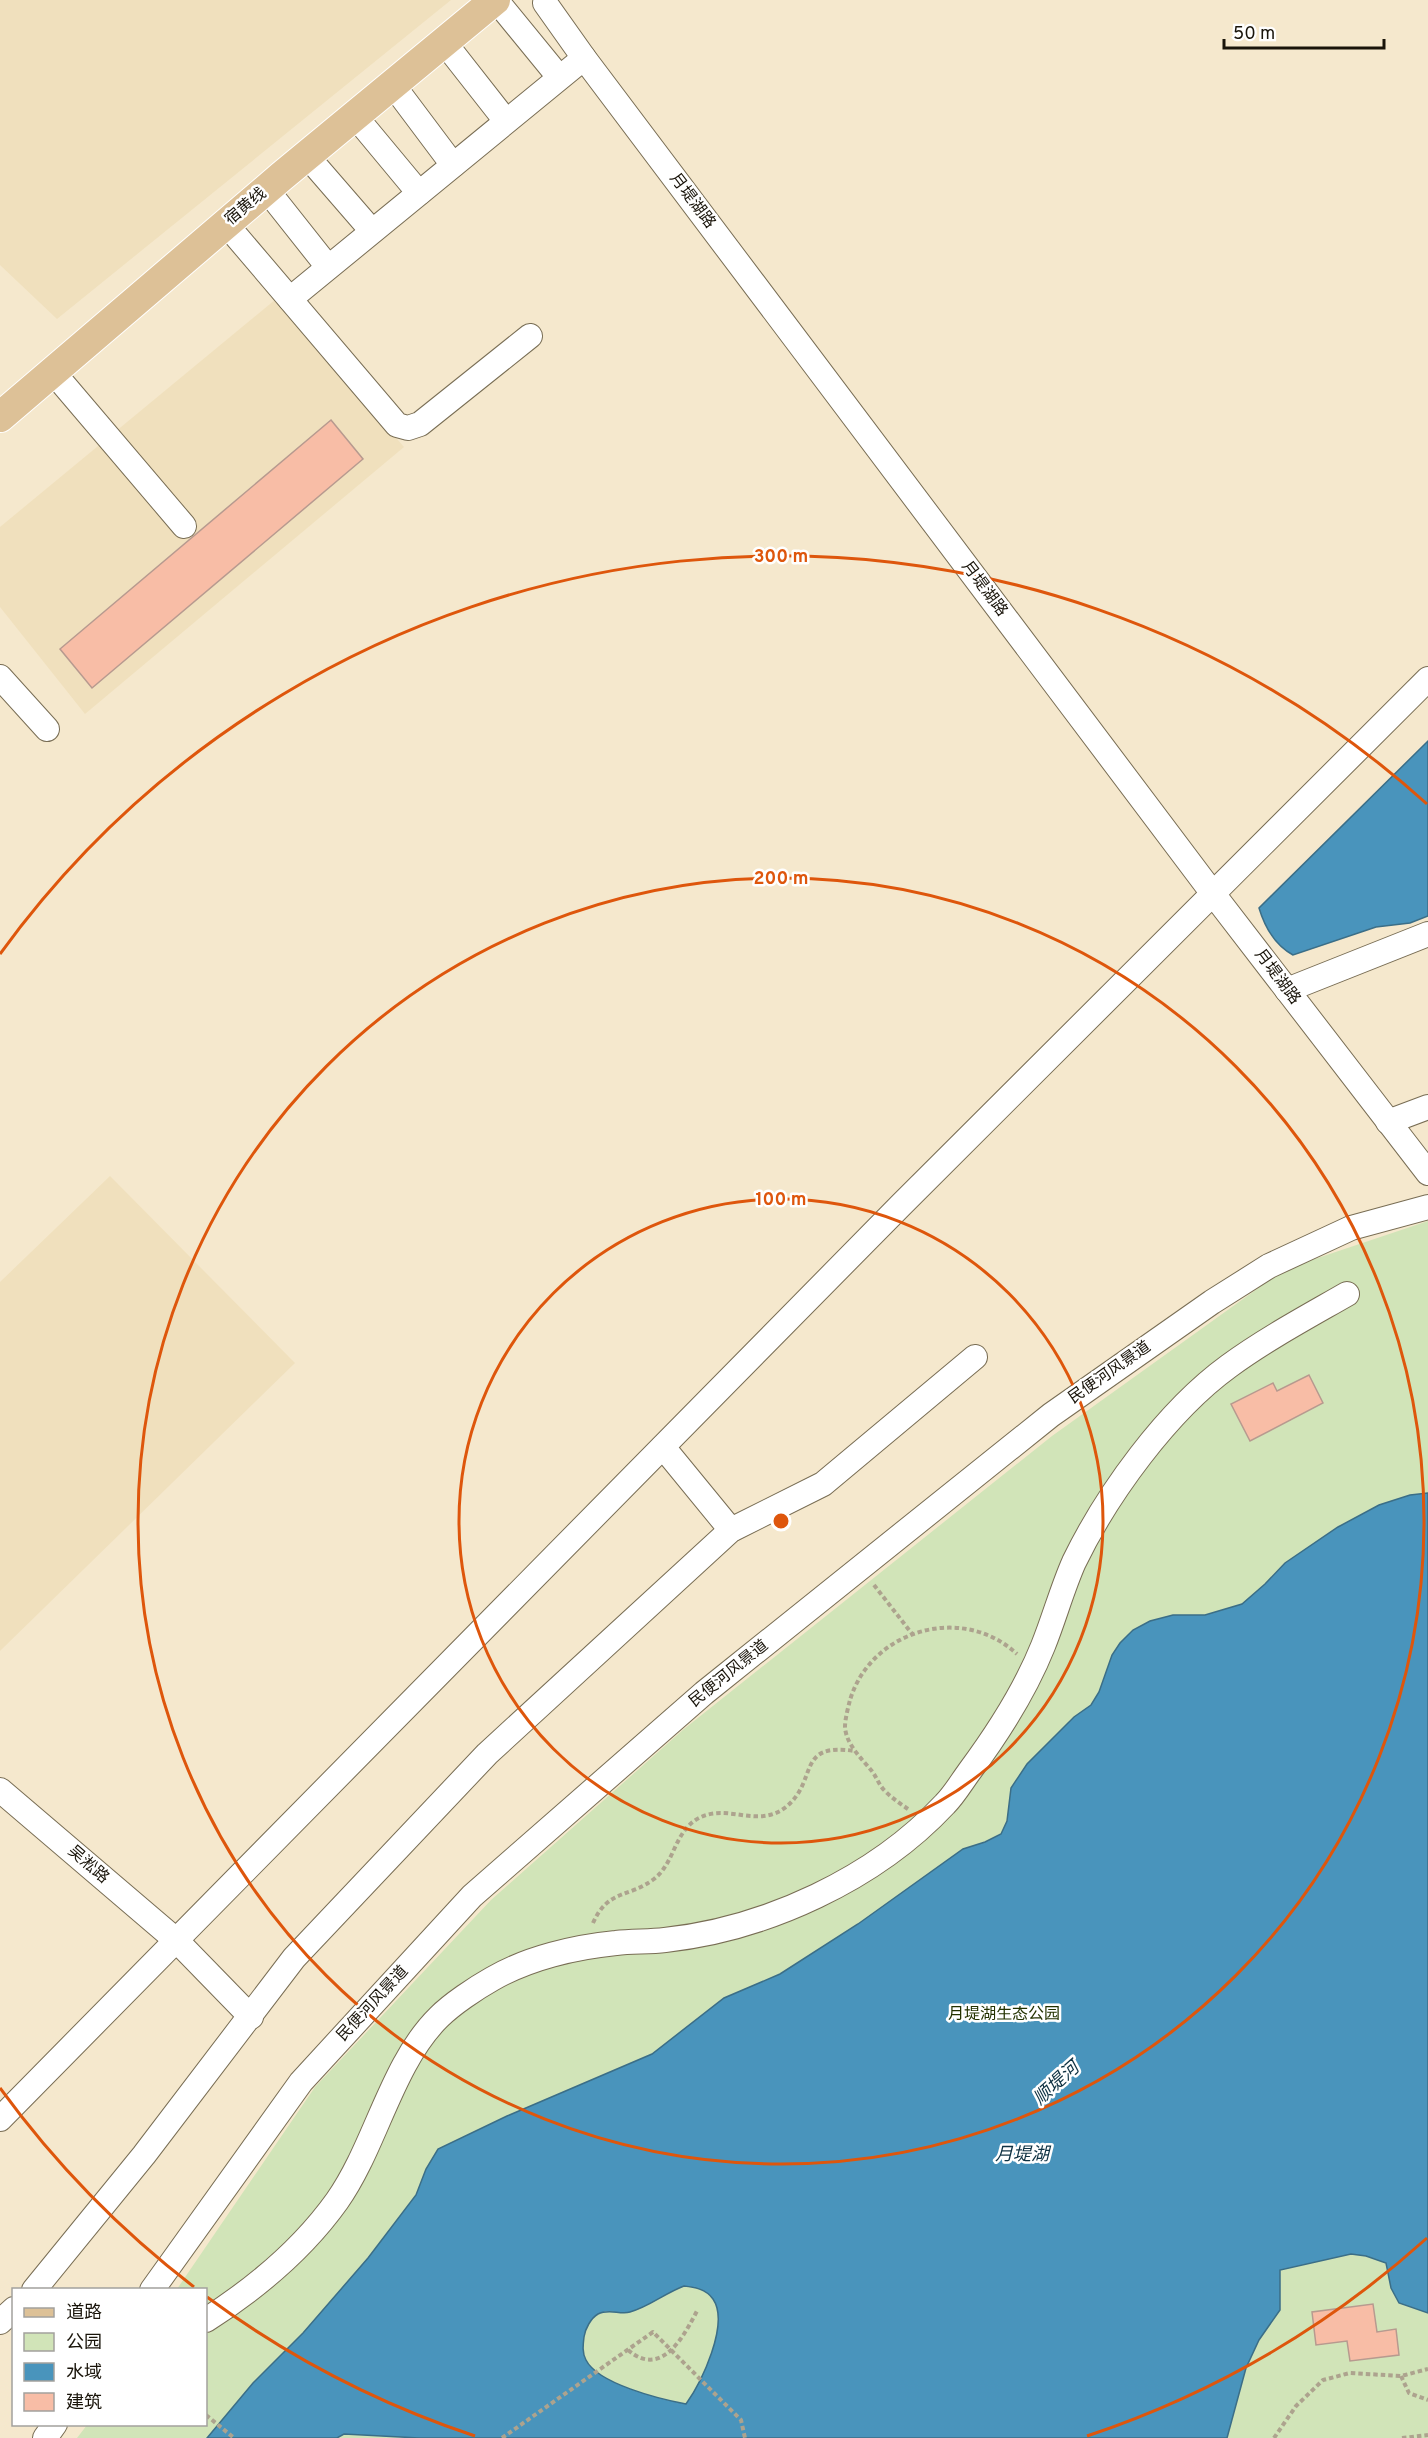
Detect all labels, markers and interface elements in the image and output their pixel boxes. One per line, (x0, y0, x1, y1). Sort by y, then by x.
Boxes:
scale bar (1224, 12, 1384, 50)
text: 50 m (1233, 23, 1275, 46)
street label: 月堤湖路 (665, 169, 719, 233)
street label: 宿黄线 (221, 184, 271, 230)
text: 300 m (754, 546, 808, 569)
street label: 月堤湖路 (957, 557, 1011, 621)
text: 200 m (753, 868, 809, 891)
street label: 月堤湖路 (1250, 945, 1304, 1009)
text: 100 m (755, 1189, 807, 1212)
street label: 民便河风景道 (1065, 1337, 1155, 1409)
centre of rings (771, 1511, 791, 1531)
street label: 民便河风景道 (685, 1636, 773, 1712)
street label: 吴淞路 (63, 1842, 113, 1888)
street label: 民便河风景道 (333, 1962, 413, 2046)
park label: 月堤湖生态公园 (948, 2005, 1060, 2025)
water label: 顺堤河 (1029, 2055, 1087, 2111)
water label: 月堤湖 (995, 2144, 1052, 2167)
legend (12, 2288, 207, 2426)
text: 道路 (66, 2302, 102, 2325)
text: 公园 (66, 2332, 102, 2355)
text: 水域 (66, 2362, 102, 2385)
text: 建筑 (66, 2392, 102, 2415)

